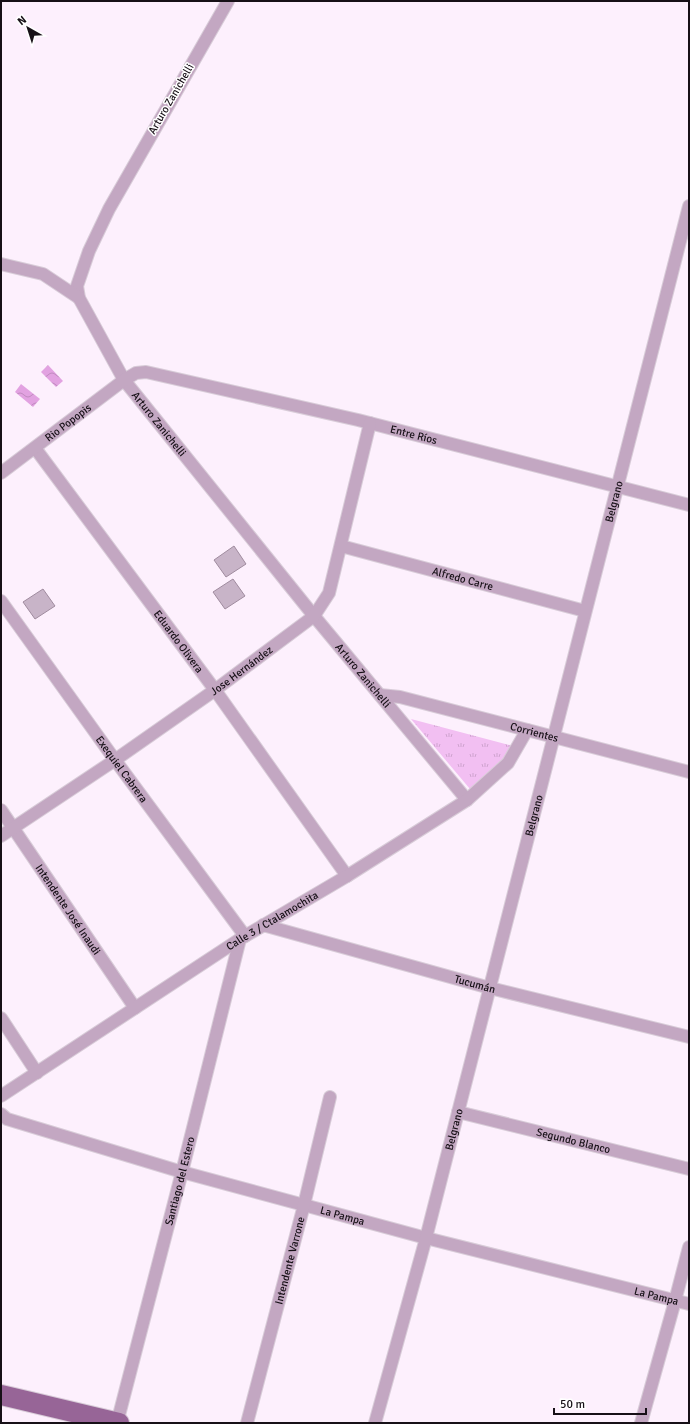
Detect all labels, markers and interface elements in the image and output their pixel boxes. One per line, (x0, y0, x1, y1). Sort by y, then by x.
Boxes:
north arrow (8, 8, 48, 48)
text: N (15, 13, 29, 28)
street label: Arturo Zanichelli (146, 61, 196, 137)
street label: Arturo Zanichelli (129, 389, 189, 459)
street label: Rio Popopis (42, 401, 94, 444)
street label: Entre Ríos (389, 422, 439, 447)
street label: Belgrano (602, 479, 625, 524)
street label: Alfredo Carre (431, 564, 495, 593)
street label: Eduardo Olivera (151, 607, 207, 676)
street label: Arturo Zanichelli (333, 641, 394, 710)
street label: Jose Hernández (208, 643, 275, 698)
street label: Corrientes (509, 719, 560, 744)
street label: Exequiel Cabrera (93, 733, 151, 805)
street label: Belgrano (522, 793, 545, 838)
street label: Intendente José Inaudi (33, 862, 104, 957)
street label: Calle 3 / Ctalamochita (224, 888, 321, 953)
street label: Tucumán (453, 972, 497, 996)
street label: Belgrano (442, 1107, 465, 1152)
street label: Segundo Blanco (535, 1125, 612, 1156)
street label: Santiago del Estero (162, 1135, 197, 1227)
street label: La Pampa (319, 1203, 367, 1228)
street label: Intendente Varrone (272, 1215, 307, 1306)
street label: La Pampa (633, 1284, 680, 1308)
scale bar (554, 1390, 646, 1416)
text: 50 m (560, 1397, 585, 1412)

